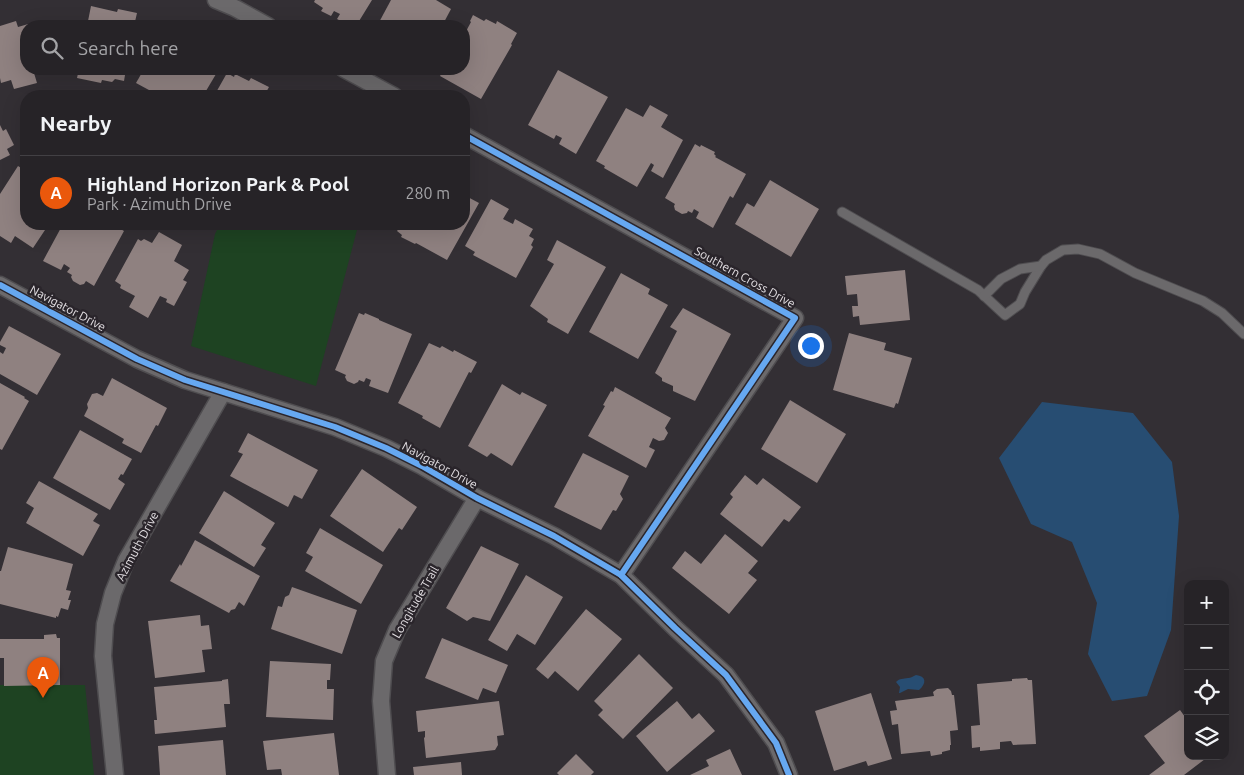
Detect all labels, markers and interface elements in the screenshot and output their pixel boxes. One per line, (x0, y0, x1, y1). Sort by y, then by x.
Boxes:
search box (20, 20, 470, 75)
icon: search (38, 34, 66, 62)
text: Search here (78, 37, 178, 59)
text: Nearby (40, 111, 111, 135)
text: Highland Horizon Park & Pool (87, 173, 349, 195)
text: A (50, 184, 62, 202)
text: 280 m (405, 184, 450, 202)
text: Park · Azimuth Drive (87, 195, 232, 213)
street label: Southern Cross Drive (692, 244, 798, 310)
street label: Navigator Drive (28, 283, 108, 333)
your location (798, 333, 824, 359)
street label: Navigator Drive (400, 439, 480, 491)
street label: Azimuth Drive (113, 509, 161, 583)
street label: Longitude Trail (389, 564, 441, 640)
map controls (1184, 580, 1229, 760)
button: + (1184, 580, 1229, 625)
button: − (1184, 625, 1229, 670)
pin: A (27, 657, 59, 698)
button: locate (1184, 670, 1229, 715)
button: layers (1184, 715, 1229, 760)

